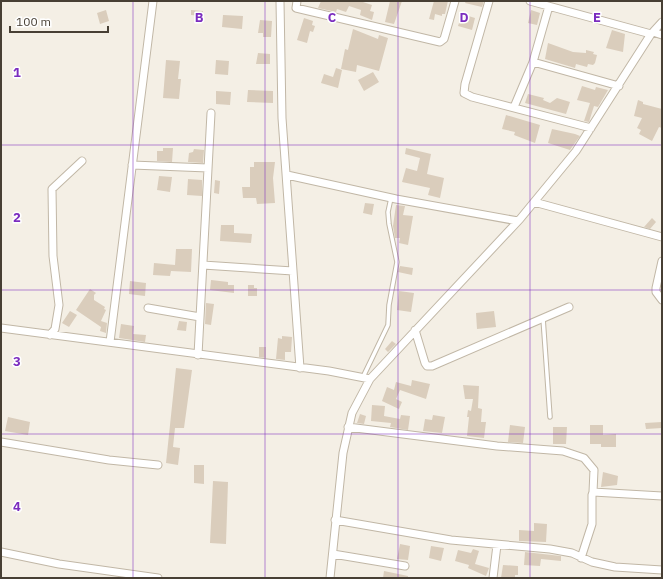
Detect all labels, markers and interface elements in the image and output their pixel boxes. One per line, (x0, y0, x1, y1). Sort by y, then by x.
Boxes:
scale bar (10, 8, 108, 34)
text: B (195, 9, 204, 26)
text: C (328, 9, 337, 26)
text: D (459, 9, 469, 26)
text: E (593, 9, 601, 26)
text: 100 m (16, 14, 51, 29)
text: 1 (13, 64, 21, 81)
text: 2 (13, 209, 21, 226)
text: 3 (13, 353, 21, 370)
text: 4 (13, 498, 21, 515)

